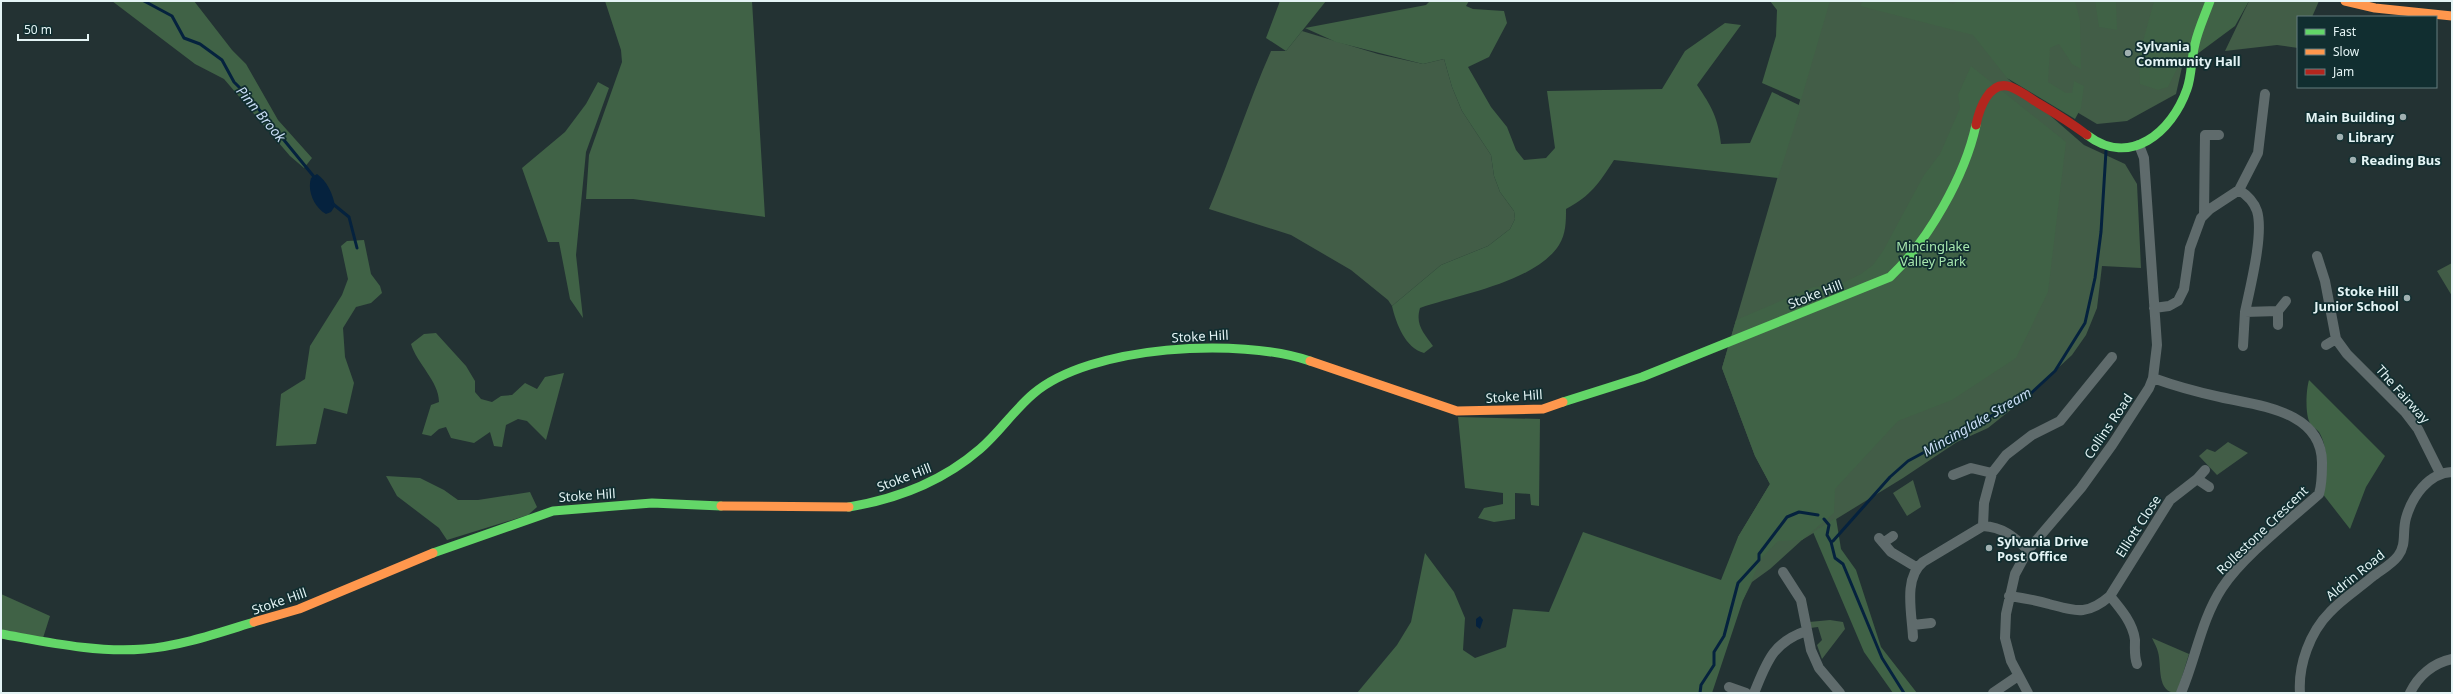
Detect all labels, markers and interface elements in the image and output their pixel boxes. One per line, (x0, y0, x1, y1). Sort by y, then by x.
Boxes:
scale bar (18, 16, 88, 42)
legend (2297, 16, 2437, 88)
text: 50 m (24, 21, 52, 38)
text: Fast (2333, 23, 2357, 40)
place label: Sylvania Community Hall (2136, 37, 2241, 70)
text: Slow (2333, 43, 2360, 60)
marker: Sylvania Community Hall (2123, 48, 2133, 58)
text: Jam (2332, 63, 2354, 80)
water label: Pinn Brook (232, 82, 291, 147)
place label: Main Building (2306, 108, 2395, 126)
marker: Main Building (2398, 112, 2408, 122)
place label: Library (2348, 128, 2395, 146)
marker: Library (2335, 132, 2345, 142)
place label: Reading Bus (2361, 151, 2441, 169)
marker: Reading Bus (2348, 155, 2358, 165)
park label: Mincinglake Valley Park (1896, 237, 1970, 270)
street label: Stoke Hill (1785, 275, 1845, 313)
place label: Stoke Hill Junior School (2313, 282, 2399, 315)
marker: Stoke Hill Junior School (2402, 293, 2412, 303)
street label: Stoke Hill (1171, 326, 1229, 346)
street label: The Fairway (2372, 361, 2434, 427)
water label: Mincinglake Stream (1919, 383, 2035, 460)
street label: Stoke Hill (1485, 385, 1543, 407)
street label: Collins Road (2080, 390, 2136, 462)
street label: Stoke Hill (874, 458, 934, 496)
street label: Rollestone Crescent (2212, 481, 2312, 578)
street label: Stoke Hill (558, 484, 616, 506)
street label: Elliott Close (2111, 491, 2165, 561)
place label: Sylvania Drive Post Office (1997, 532, 2089, 565)
marker: Sylvania Drive Post Office (1984, 543, 1994, 553)
street label: Aldrin Road (2322, 546, 2388, 604)
street label: Stoke Hill (249, 583, 309, 619)

